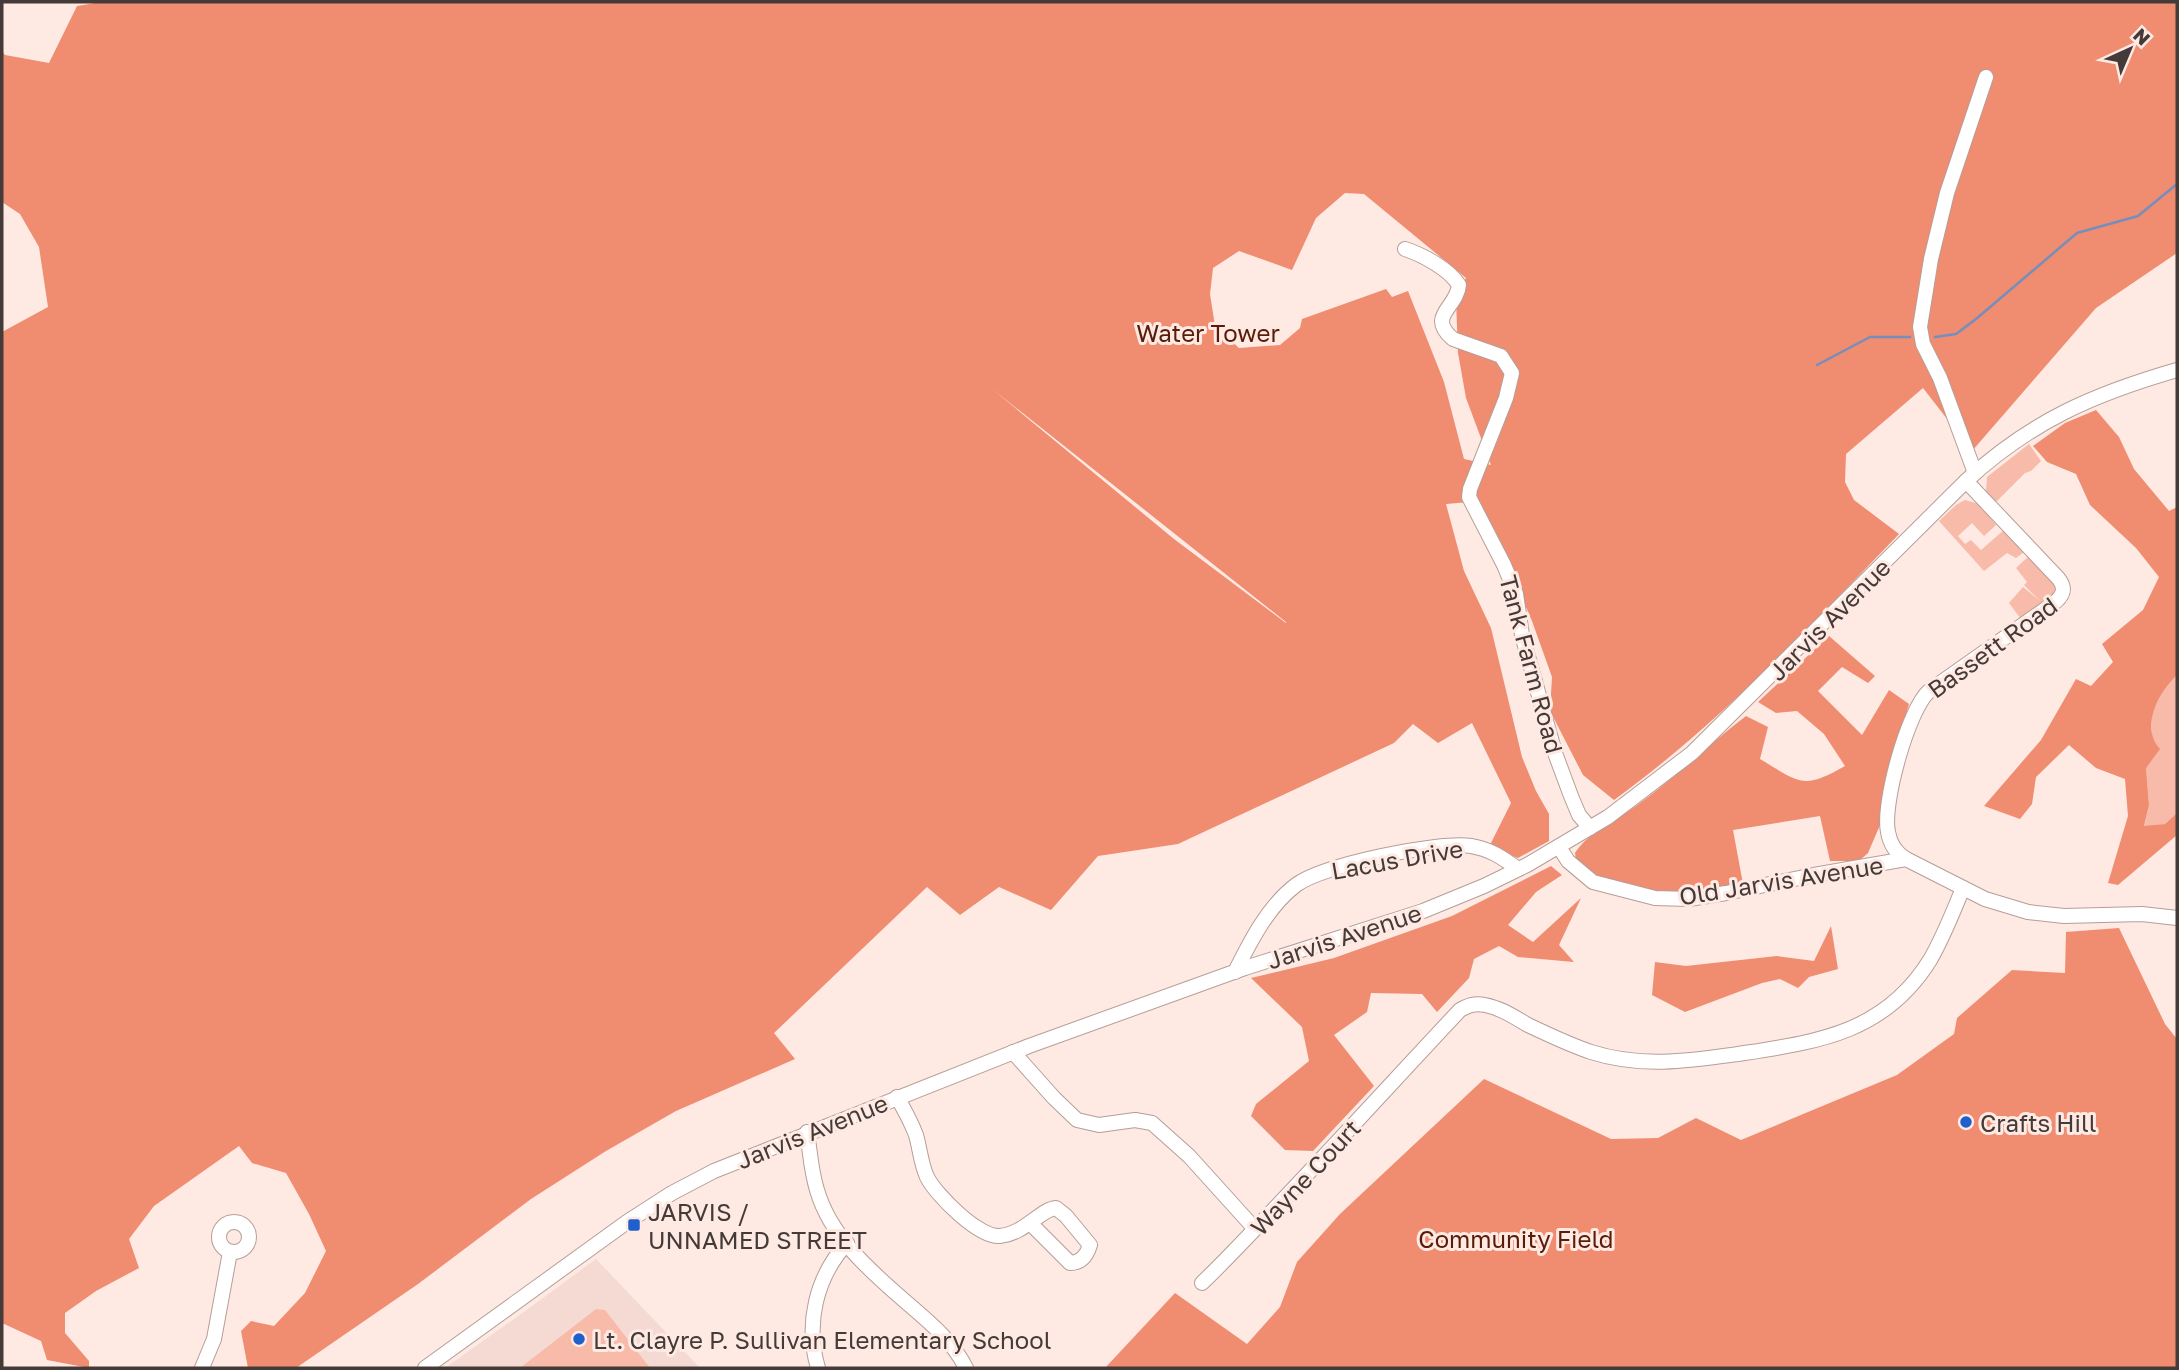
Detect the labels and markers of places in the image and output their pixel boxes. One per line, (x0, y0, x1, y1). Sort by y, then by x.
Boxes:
place label: Crafts Hill (1980, 1108, 2096, 1137)
marker: Crafts Hill (1958, 1114, 1974, 1130)
place label: JARVIS / UNNAMED STREET (648, 1197, 867, 1254)
marker: JARVIS / UNNAMED STREET (626, 1217, 642, 1233)
place label: Lt. Clayre P. Sullivan Elementary School (593, 1325, 1051, 1354)
marker: Lt. Clayre P. Sullivan Elementary School (571, 1331, 587, 1347)

